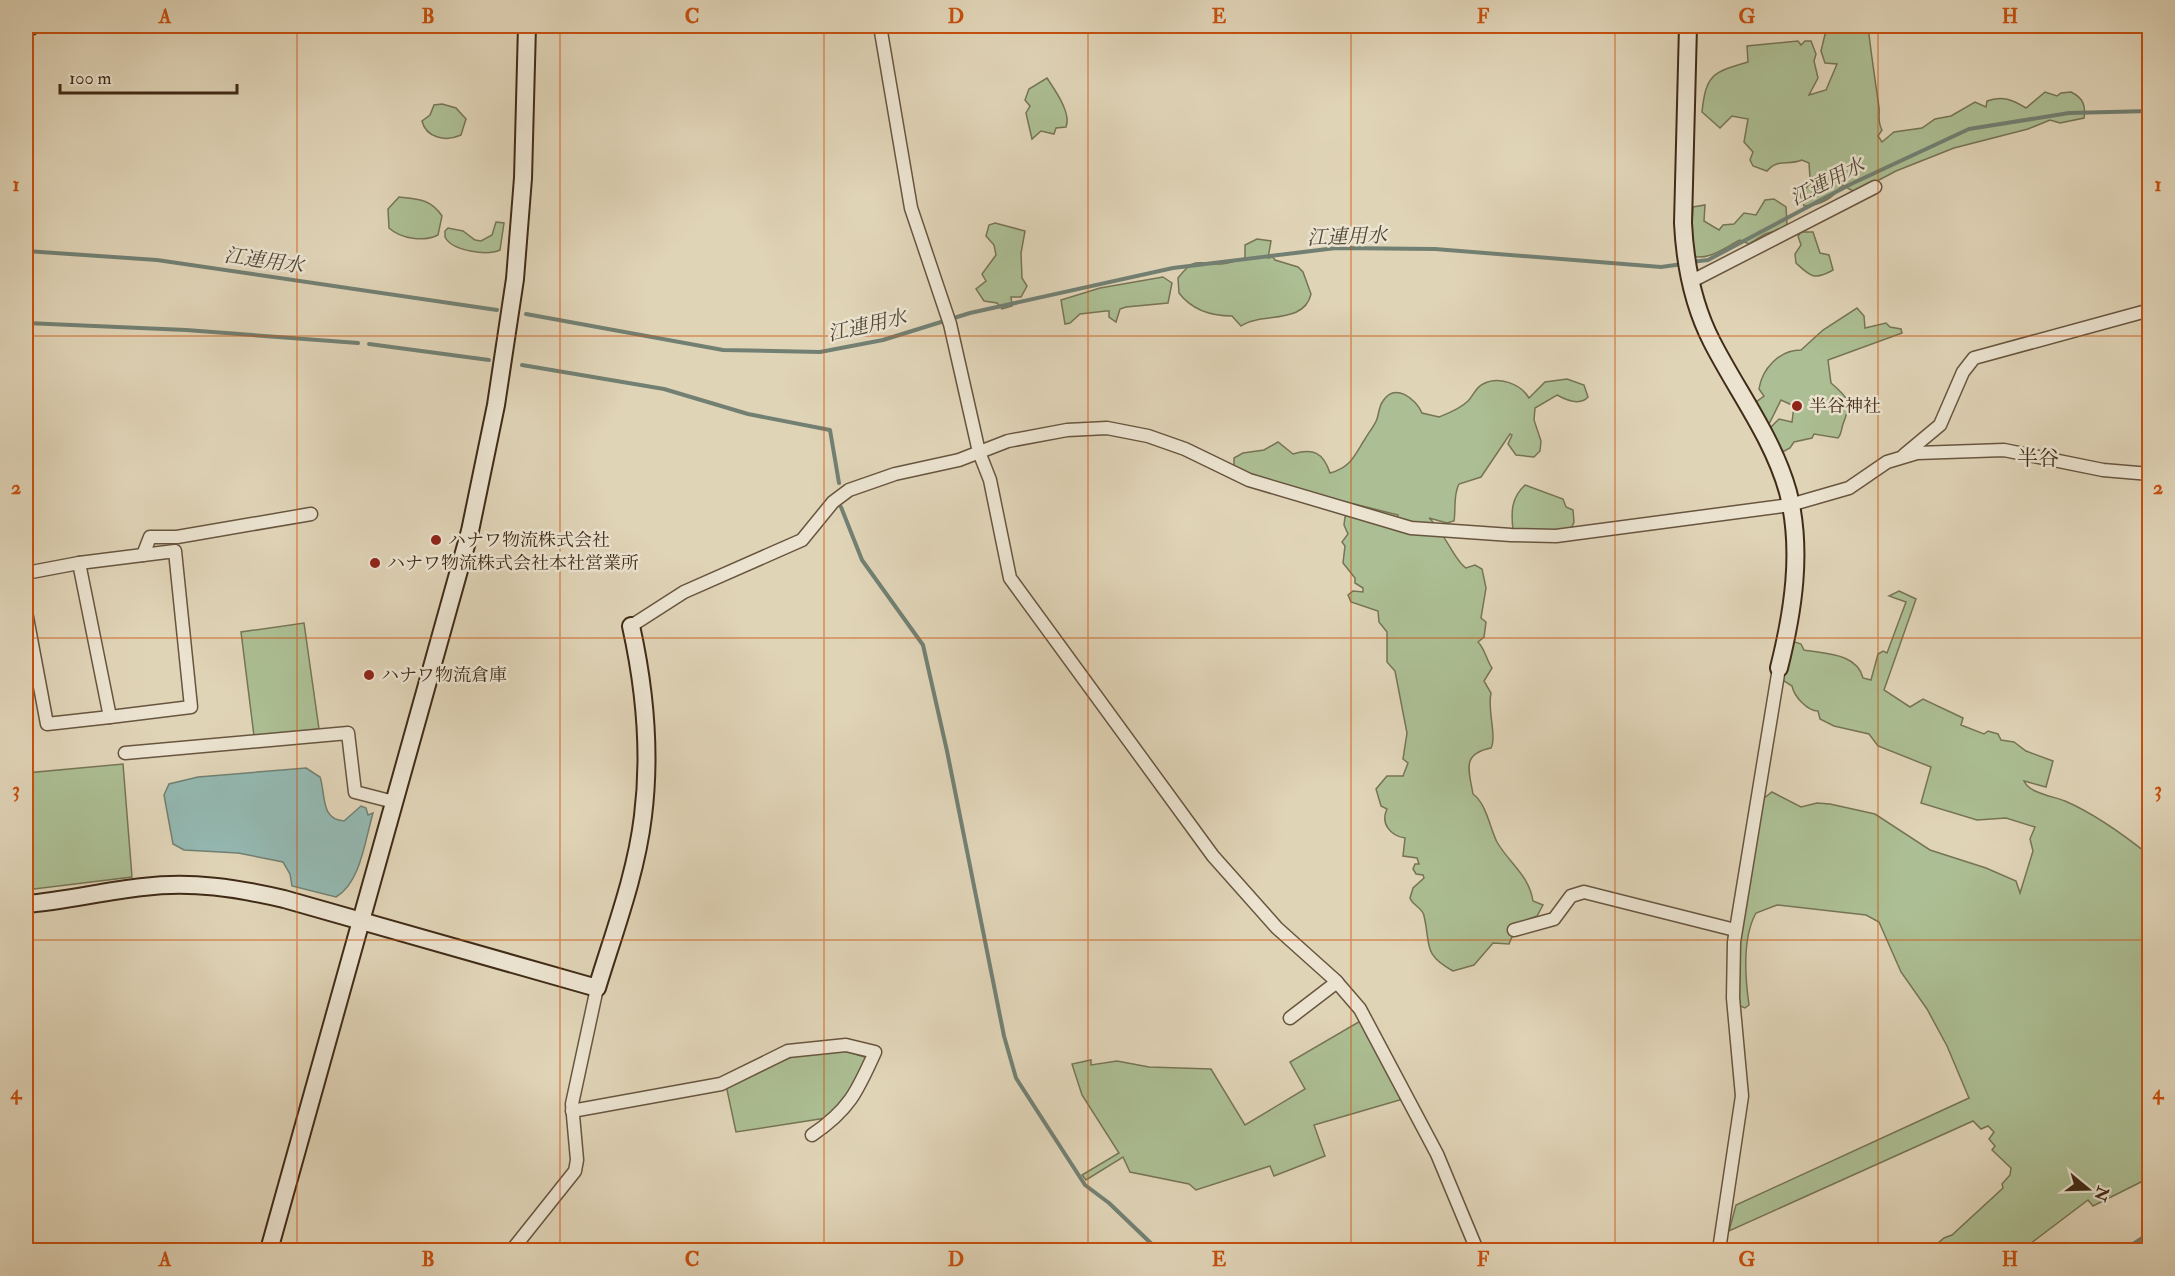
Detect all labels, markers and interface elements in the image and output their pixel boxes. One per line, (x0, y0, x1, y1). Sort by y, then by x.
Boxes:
text: A (158, 4, 172, 29)
text: B (421, 4, 435, 29)
text: C (685, 4, 699, 29)
text: D (948, 4, 964, 29)
text: E (1212, 4, 1227, 29)
text: F (1477, 4, 1490, 29)
text: G (1739, 4, 1756, 29)
text: H (2002, 4, 2018, 29)
scale bar (60, 57, 237, 95)
text: 100 m (69, 67, 112, 90)
water label: 江連用水 (1786, 151, 1870, 211)
text: 1 (12, 172, 20, 197)
text: 1 (2154, 172, 2162, 197)
water label: 江連用水 (1307, 223, 1389, 250)
water label: 江連用水 (223, 243, 307, 279)
water label: 江連用水 (825, 304, 911, 347)
place label: 半谷神社 (1809, 395, 1881, 418)
marker: 半谷神社 (1790, 399, 1804, 413)
district label: 半谷 (2017, 445, 2059, 472)
text: 2 (11, 475, 21, 500)
text: 2 (2153, 475, 2163, 500)
place label: ハナワ物流株式会社 (448, 529, 610, 552)
marker: ハナワ物流株式会社 (429, 533, 443, 547)
place label: ハナワ物流株式会社本社営業所 (387, 552, 639, 575)
marker: ハナワ物流株式会社本社営業所 (368, 556, 382, 570)
place label: ハナワ物流倉庫 (381, 664, 507, 687)
marker: ハナワ物流倉庫 (362, 668, 376, 682)
text: 3 (12, 777, 20, 802)
text: 3 (2154, 777, 2162, 802)
text: 4 (10, 1080, 23, 1105)
text: 4 (2152, 1080, 2165, 1105)
north arrow (2058, 1159, 2118, 1219)
text: N (2089, 1183, 2113, 1204)
text: A (158, 1247, 172, 1272)
text: B (421, 1247, 435, 1272)
text: C (685, 1247, 699, 1272)
text: D (948, 1247, 964, 1272)
text: E (1212, 1247, 1227, 1272)
text: F (1477, 1247, 1490, 1272)
text: G (1739, 1247, 1756, 1272)
text: H (2002, 1247, 2018, 1272)

